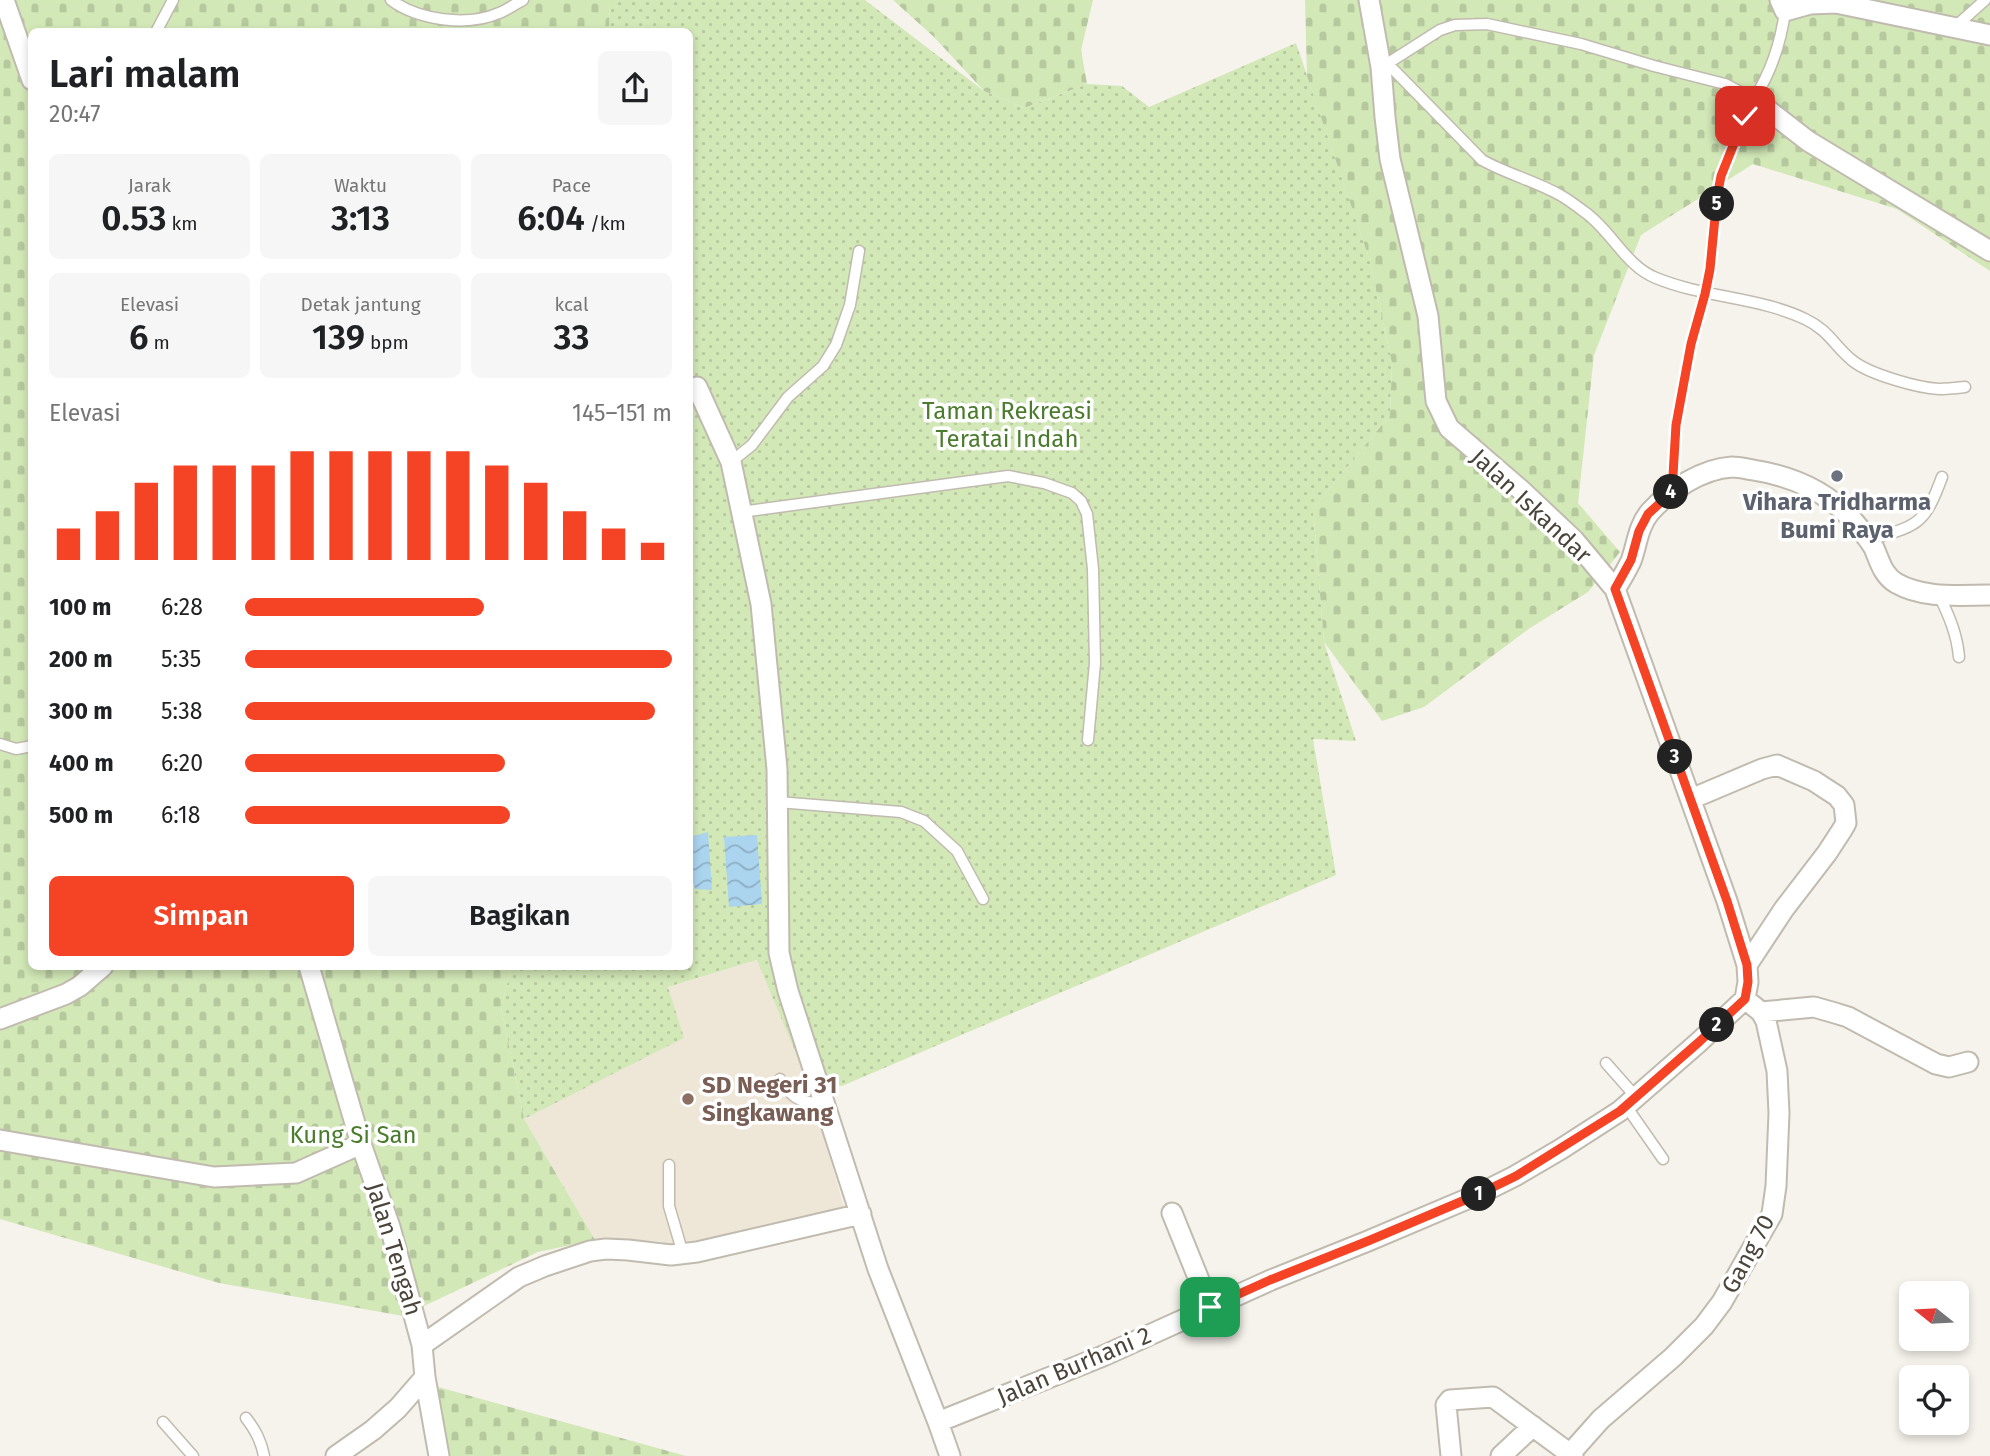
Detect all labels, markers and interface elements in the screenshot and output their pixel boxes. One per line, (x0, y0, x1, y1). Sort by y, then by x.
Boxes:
text: Lari malam (49, 51, 241, 97)
button: share (598, 51, 672, 125)
pin (1715, 86, 1775, 146)
icon: check (1726, 97, 1764, 135)
text: 20:47 (49, 100, 101, 128)
text: Jarak (128, 174, 171, 197)
text: Waktu (334, 174, 387, 197)
text: Pace (552, 174, 591, 197)
pin: 5 (1700, 186, 1734, 222)
text: 5 (1711, 192, 1722, 215)
text: 0.53 (101, 197, 167, 239)
text: 3:13 (331, 197, 390, 239)
text: 6:04 (517, 197, 585, 239)
text: km (167, 212, 198, 235)
text: /km (585, 212, 626, 235)
text: Elevasi (120, 293, 179, 316)
text: Detak jantung (300, 293, 421, 316)
text: kcal (554, 293, 589, 316)
text: 6 (129, 316, 149, 358)
text: 139 (312, 316, 365, 358)
text: 33 (553, 316, 590, 358)
text: m (149, 331, 170, 354)
text: bpm (365, 331, 409, 354)
park label: Taman Rekreasi Teratai Indah (922, 397, 1092, 453)
text: Elevasi (49, 399, 121, 427)
text: 145–151 m (572, 399, 672, 427)
street label: Jalan Iskandar (1465, 443, 1598, 569)
marker: Vihara Tridharma Bumi Raya (1829, 468, 1845, 484)
pin: 4 (1654, 475, 1688, 510)
text: 4 (1665, 480, 1676, 503)
place label: Vihara Tridharma Bumi Raya (1742, 488, 1931, 544)
text: 100 m (49, 593, 111, 621)
text: 6:28 (161, 593, 203, 621)
text: 200 m (49, 645, 113, 673)
text: 5:35 (161, 645, 201, 673)
text: 300 m (49, 697, 113, 725)
text: 5:38 (161, 697, 202, 725)
pin: 3 (1658, 740, 1692, 774)
text: 3 (1670, 745, 1679, 768)
text: 400 m (49, 749, 114, 777)
text: 6:20 (161, 749, 203, 777)
text: 500 m (49, 801, 113, 829)
text: 6:18 (161, 801, 201, 829)
button: Simpan (49, 876, 354, 956)
button: Bagikan (368, 876, 672, 956)
pin: 2 (1700, 1007, 1734, 1042)
text: 2 (1712, 1013, 1721, 1036)
place label: SD Negeri 31 Singkawang (702, 1071, 837, 1127)
marker: SD Negeri 31 Singkawang (680, 1091, 696, 1107)
park label: Kung Si San (289, 1121, 417, 1149)
pin: 1 (1462, 1176, 1496, 1212)
street label: Jalan Tengah (360, 1179, 428, 1319)
text: 1 (1474, 1182, 1483, 1205)
street label: Gang 70 (1716, 1210, 1780, 1298)
pin (1180, 1277, 1240, 1337)
north arrow (1899, 1281, 1969, 1351)
map controls (1899, 1281, 1969, 1435)
icon: arrive (1191, 1288, 1229, 1326)
street label: Jalan Burhani 2 (993, 1321, 1155, 1411)
button: locate (1899, 1365, 1969, 1435)

